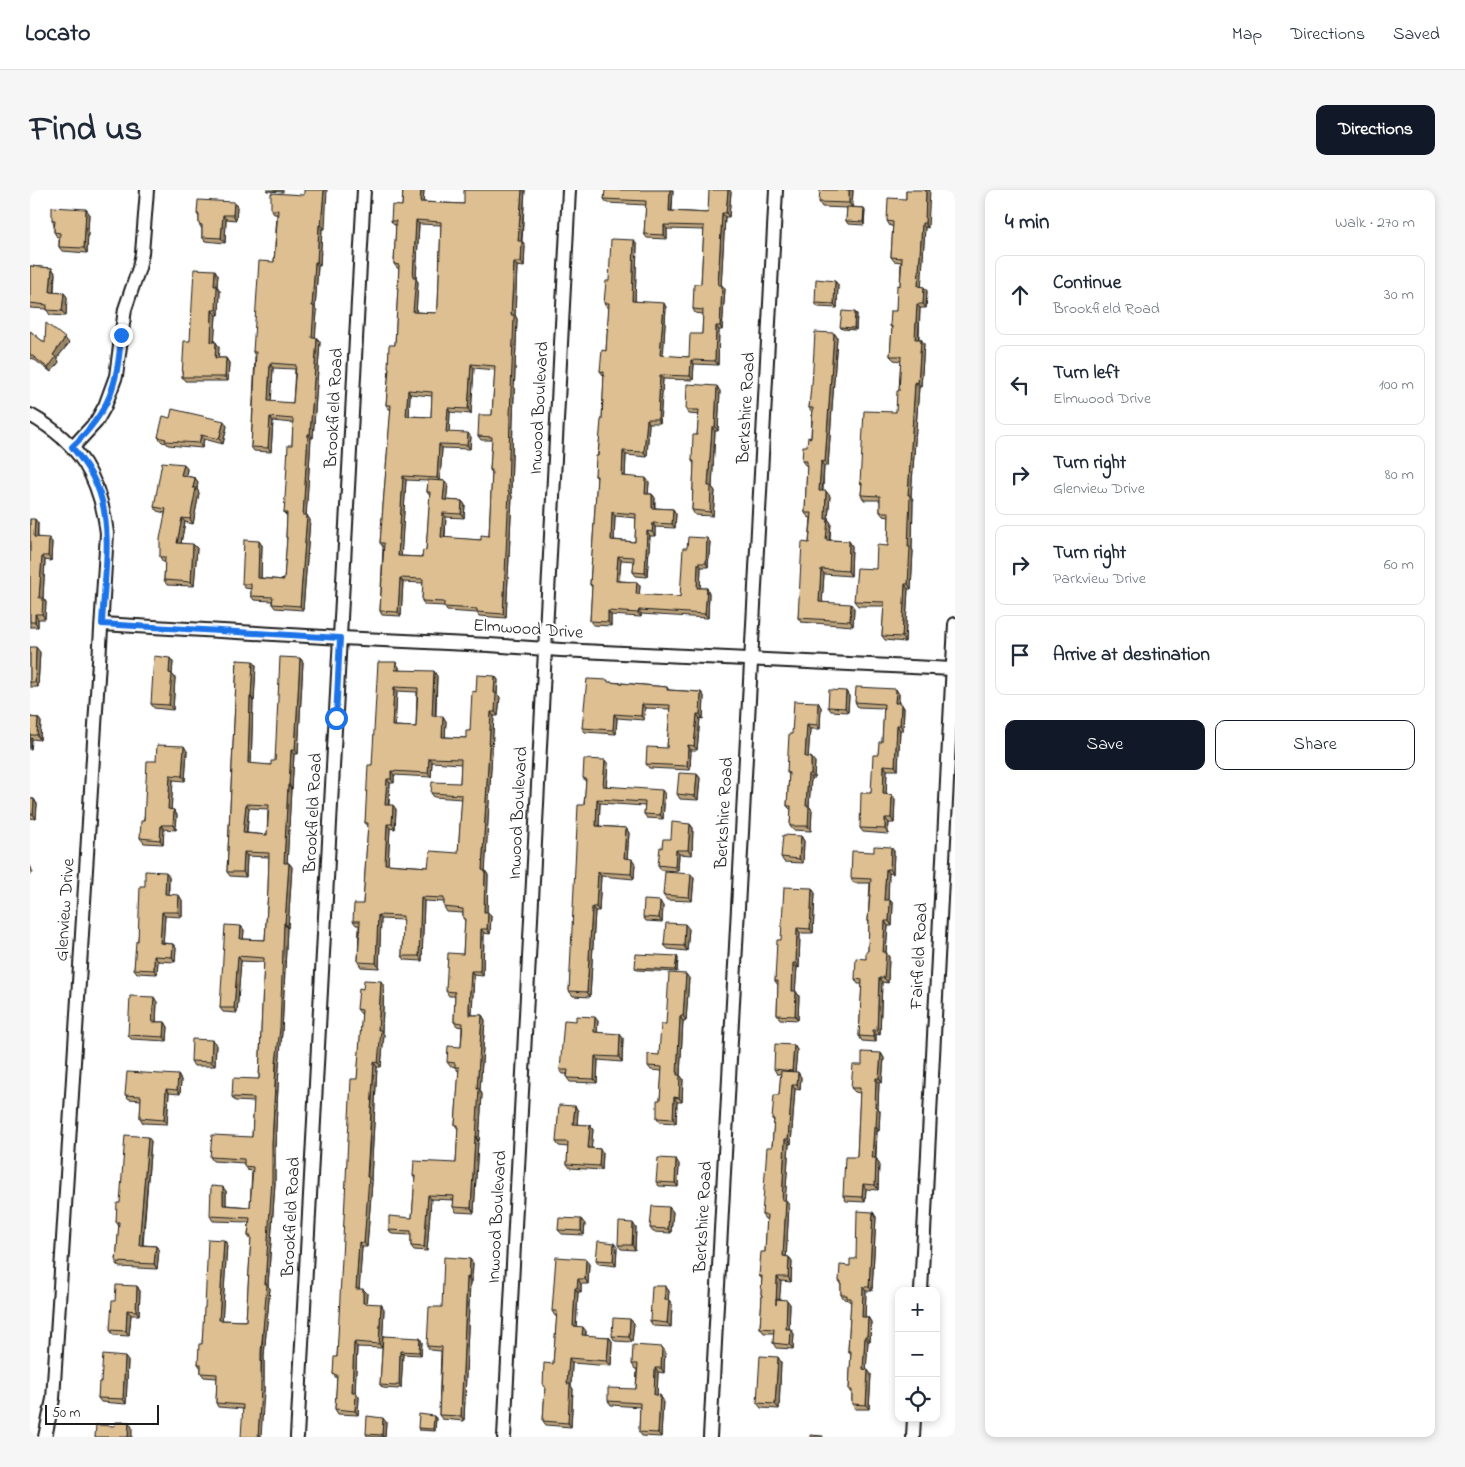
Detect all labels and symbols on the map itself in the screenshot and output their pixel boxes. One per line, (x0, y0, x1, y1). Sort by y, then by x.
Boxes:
route end (110, 324, 133, 347)
street label: Inwood Boulevard (524, 341, 556, 475)
street label: Brookfield Road (319, 347, 351, 470)
street label: Berkshire Road (731, 351, 763, 466)
street label: Elmwood Drive (472, 613, 585, 647)
route start (325, 707, 348, 730)
street label: Inwood Boulevard (503, 746, 535, 880)
street label: Brookfield Road (298, 752, 330, 875)
street label: Berkshire Road (709, 756, 741, 871)
street label: Glenview Drive (49, 857, 83, 962)
street label: Fairfield Road (904, 902, 936, 1011)
street label: Inwood Boulevard (482, 1150, 514, 1284)
street label: Brookfield Road (276, 1156, 308, 1279)
street label: Berkshire Road (688, 1160, 720, 1275)
scale bar (45, 1402, 159, 1425)

